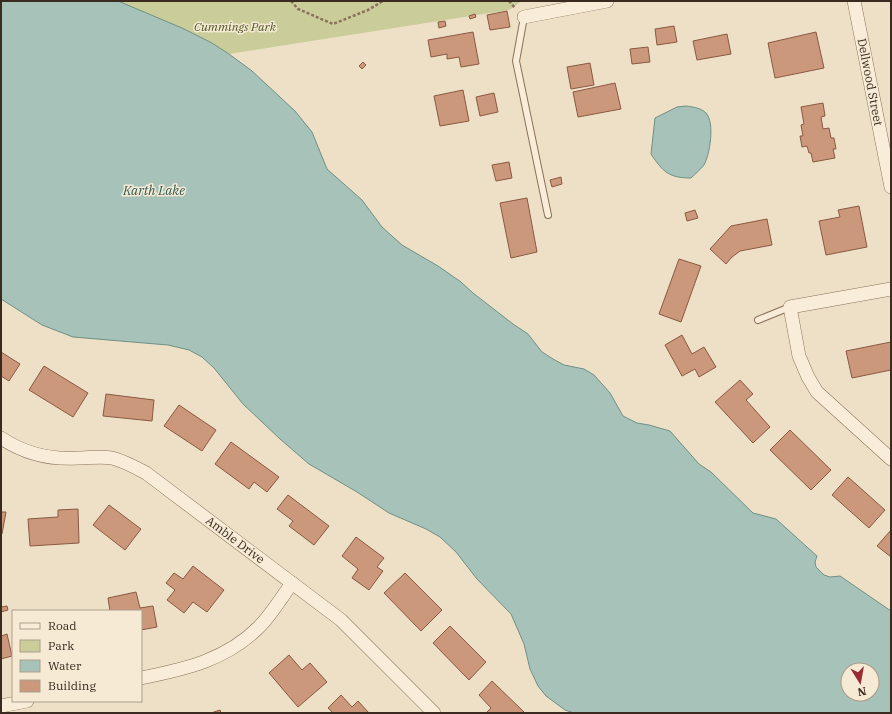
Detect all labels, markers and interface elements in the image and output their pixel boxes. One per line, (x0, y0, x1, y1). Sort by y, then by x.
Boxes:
park label: Cummings Park (194, 19, 277, 34)
street label: Dellwood Street (855, 37, 886, 127)
water label: Karth Lake (122, 182, 185, 199)
street label: Amble Drive (203, 513, 268, 567)
legend (12, 610, 142, 702)
text: Road (48, 618, 77, 633)
text: Park (48, 638, 74, 653)
text: Water (48, 658, 82, 673)
north arrow (840, 662, 880, 702)
text: Building (48, 678, 96, 693)
text: N (856, 684, 868, 700)

